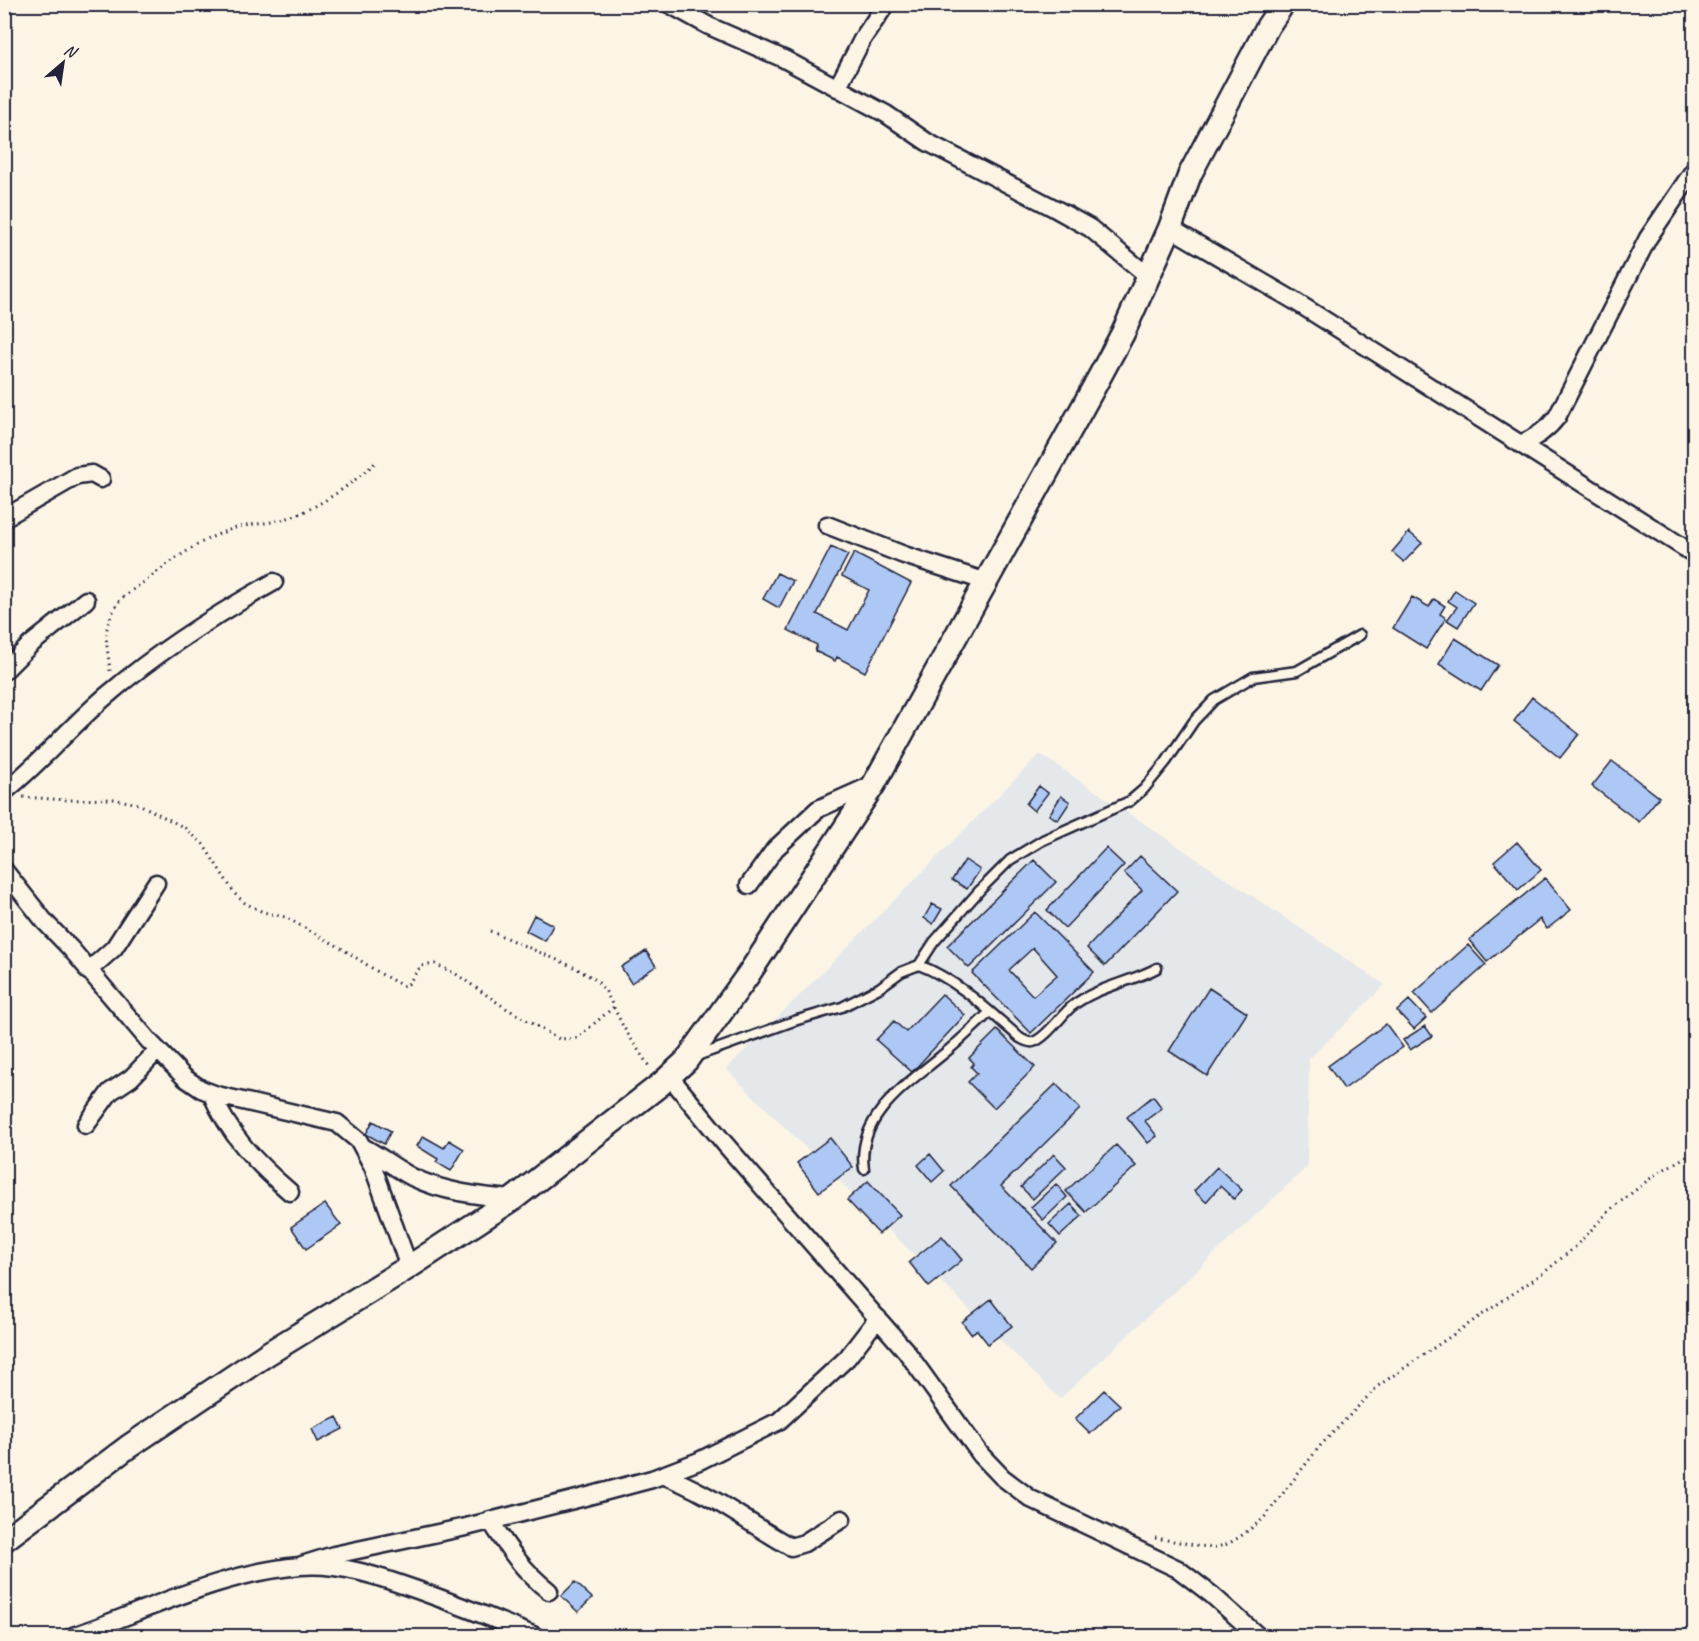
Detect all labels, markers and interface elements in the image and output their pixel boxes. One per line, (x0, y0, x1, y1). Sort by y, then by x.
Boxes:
north arrow (33, 33, 93, 93)
text: N (61, 40, 82, 63)

